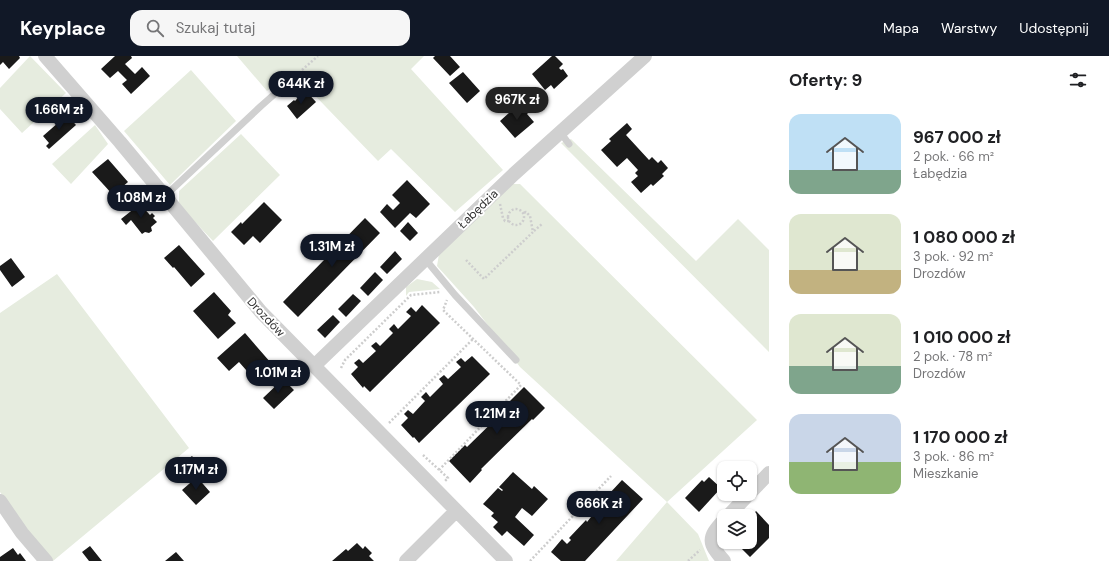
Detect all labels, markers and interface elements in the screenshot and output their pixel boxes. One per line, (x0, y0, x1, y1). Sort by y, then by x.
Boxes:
search box (130, 10, 410, 46)
text: Keyplace (20, 16, 106, 41)
icon: search (144, 17, 166, 39)
text: Szukaj tutaj (176, 18, 255, 38)
text: Mapa (883, 19, 919, 37)
text: Warstwy (941, 19, 997, 37)
text: Udostępnij (1019, 19, 1089, 37)
text: Oferty: 9 (789, 69, 862, 91)
icon: filters (1067, 69, 1089, 91)
pin: 644K zł (264, 71, 338, 105)
text: 644K zł (278, 75, 324, 92)
pin: 967K zł (480, 87, 554, 121)
text: 967K zł (494, 91, 540, 108)
pin: 1.66M zł (18, 97, 100, 131)
text: 1.66M zł (35, 101, 83, 118)
text: 967 000 zł (913, 126, 1001, 148)
icon: home (821, 130, 869, 178)
text: 2 pok. · 66 m² (913, 148, 994, 165)
text: Łabędzia (913, 165, 967, 182)
pin: 1.08M zł (100, 185, 182, 219)
street label: Łabędzia (454, 186, 502, 232)
text: 1.08M zł (116, 189, 166, 206)
text: 1 080 000 zł (913, 226, 1015, 248)
icon: home (821, 230, 869, 278)
pin: 1.31M zł (291, 234, 373, 268)
text: 1.31M zł (309, 238, 355, 255)
text: 3 pok. · 92 m² (913, 248, 993, 265)
text: Drozdów (913, 265, 966, 282)
street label: Drozdów (244, 294, 288, 340)
text: 1 010 000 zł (913, 326, 1011, 348)
icon: home (821, 330, 869, 378)
text: 2 pok. · 78 m² (913, 348, 992, 365)
pin: 1.01M zł (237, 360, 319, 394)
text: 1.01M zł (255, 364, 301, 381)
text: Drozdów (913, 365, 966, 382)
pin: 1.21M zł (456, 401, 538, 435)
text: 1.21M zł (474, 405, 520, 422)
text: 1 170 000 zł (913, 426, 1008, 448)
icon: home (821, 430, 869, 478)
text: 3 pok. · 86 m² (913, 448, 994, 465)
pin: 1.17M zł (155, 457, 237, 491)
text: 1.17M zł (174, 461, 218, 478)
map controls (717, 461, 757, 549)
button: locate (717, 461, 757, 501)
text: Mieszkanie (913, 465, 978, 482)
pin: 666K zł (562, 491, 636, 525)
text: 666K zł (576, 495, 622, 512)
button: layers (717, 509, 757, 549)

